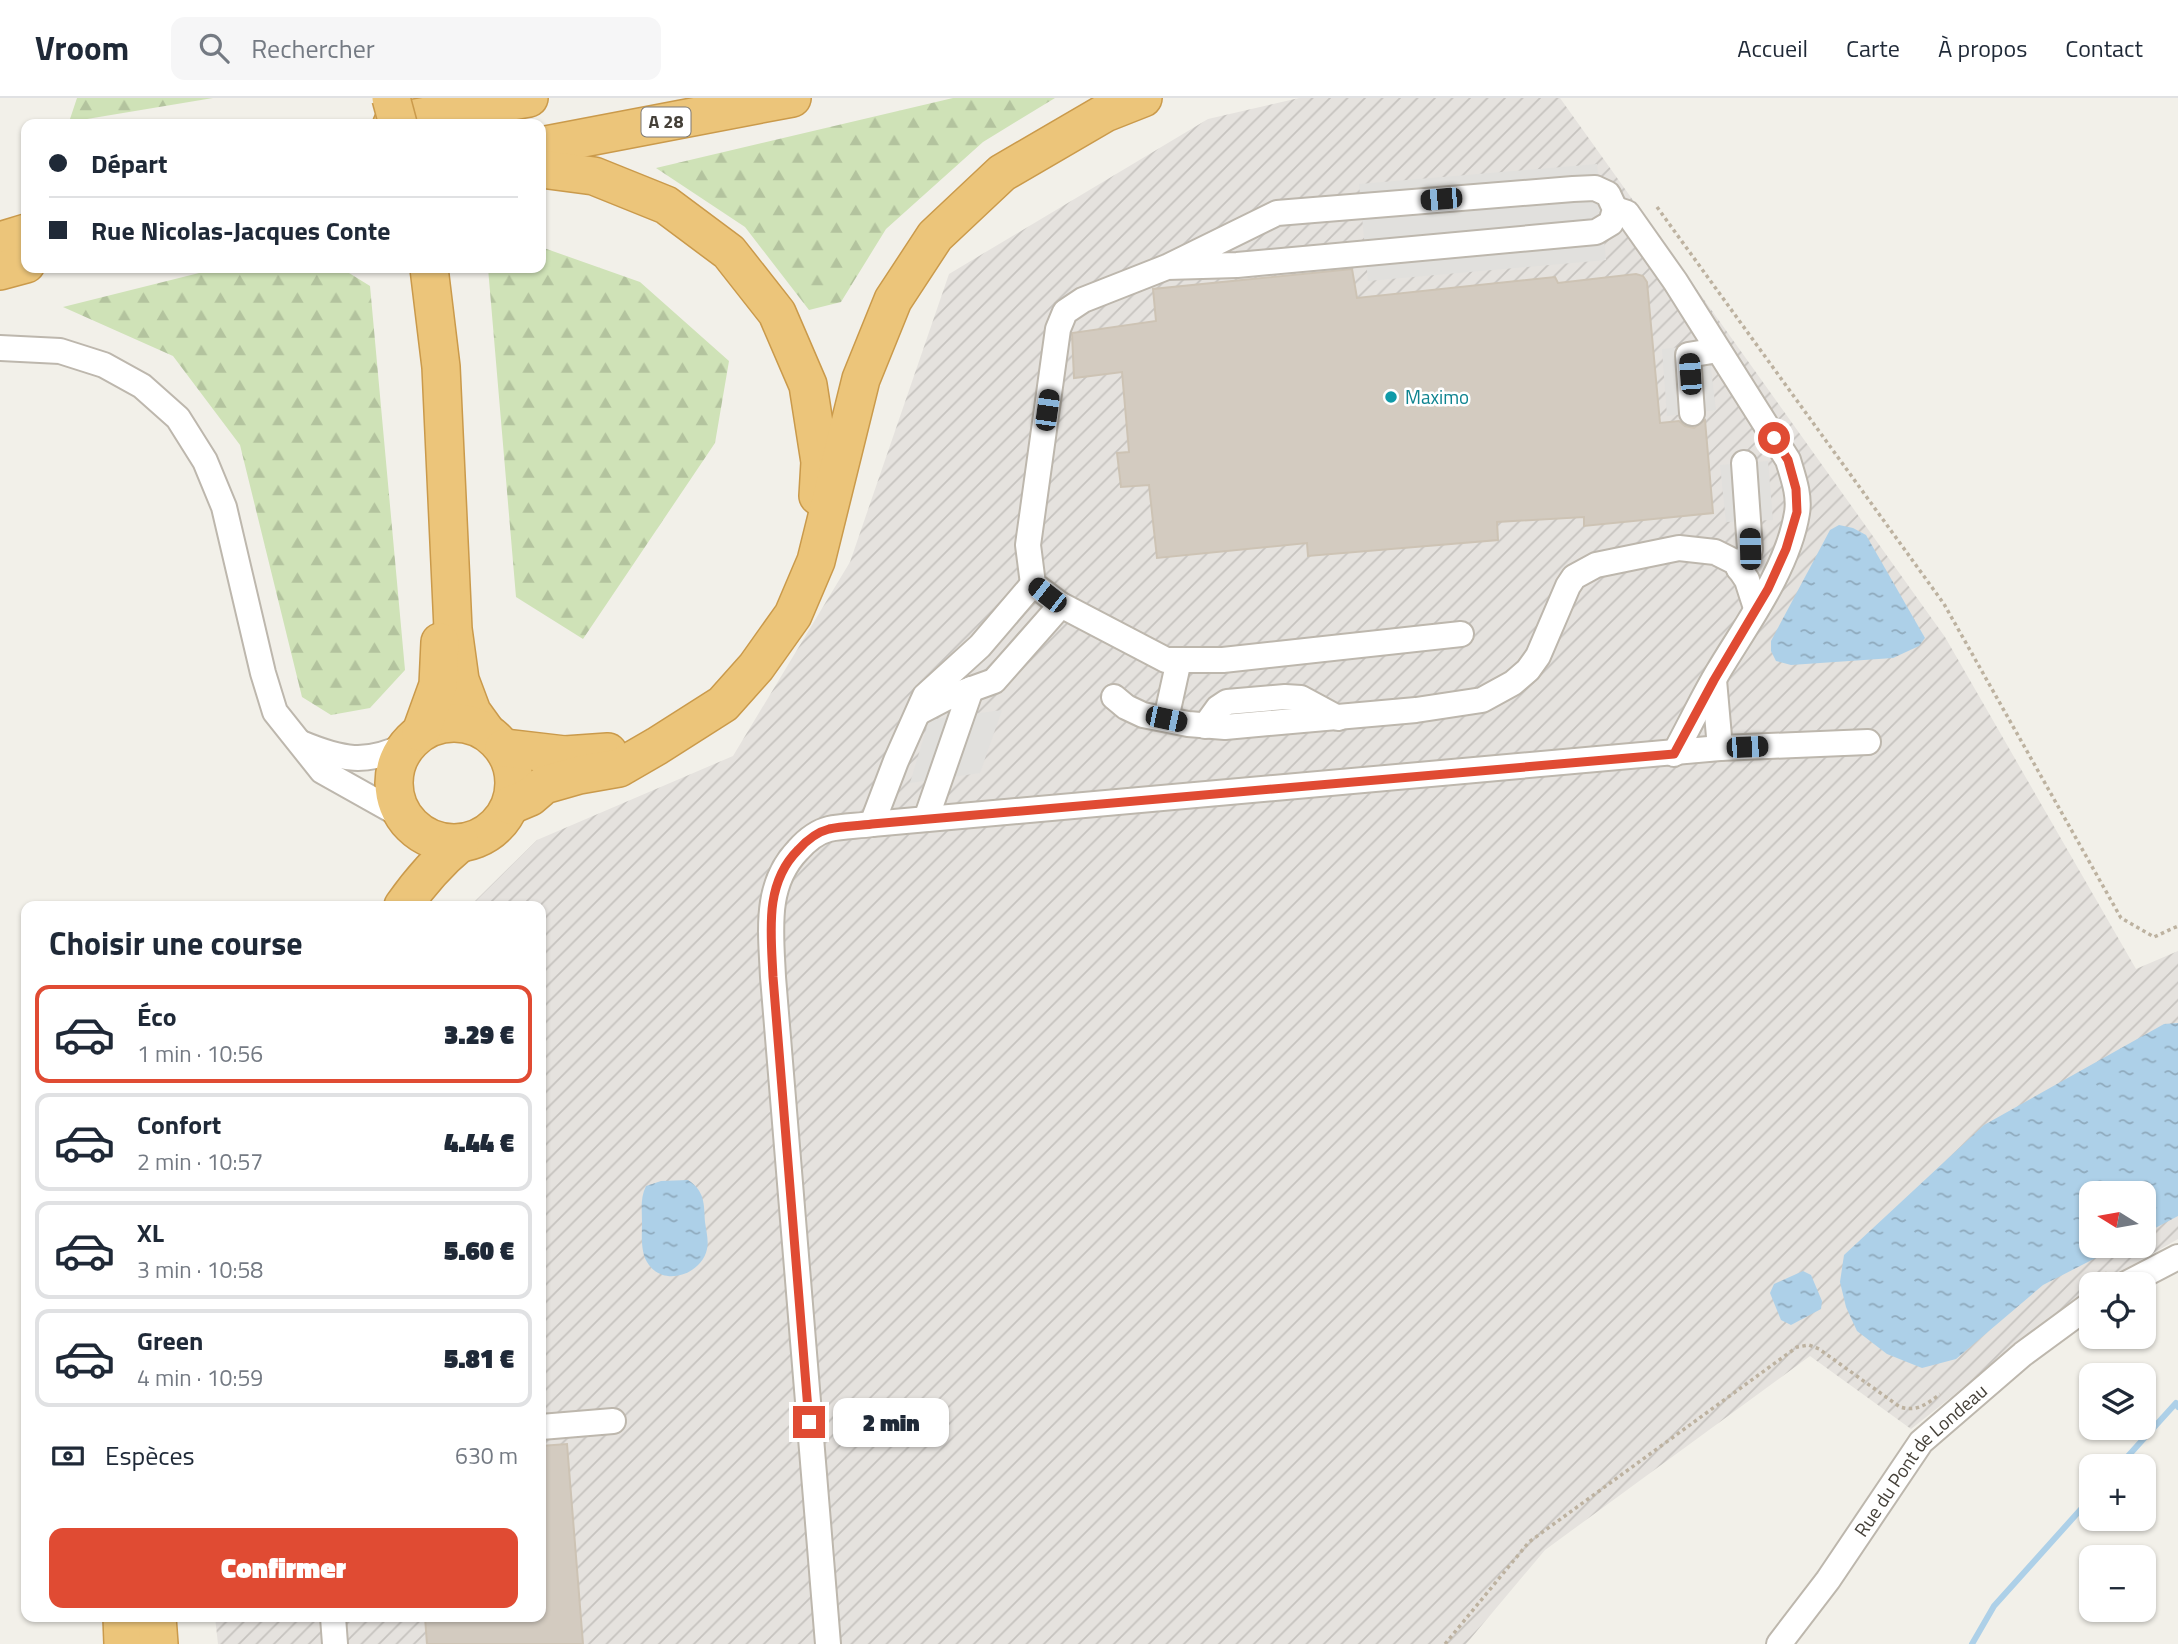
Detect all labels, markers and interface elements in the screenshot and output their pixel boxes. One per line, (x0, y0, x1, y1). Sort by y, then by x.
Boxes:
search box (171, 17, 661, 80)
text: Vroom (35, 23, 129, 73)
icon: search (195, 29, 233, 67)
text: Rechercher (251, 29, 375, 68)
text: Accueil (1737, 30, 1808, 66)
text: Carte (1846, 30, 1900, 66)
text: À propos (1938, 30, 2027, 66)
text: Contact (2065, 30, 2143, 66)
road number: A 28 (642, 107, 690, 136)
text: Départ (91, 144, 167, 183)
car (1420, 187, 1463, 211)
text: Rue Nicolas-Jacques Conte (91, 211, 391, 250)
car (1679, 352, 1702, 396)
place label: Maximo (1405, 382, 1469, 411)
car (1034, 388, 1061, 432)
marker: Maximo (1383, 389, 1399, 405)
route start (1758, 422, 1790, 454)
car (1740, 528, 1761, 570)
car (1024, 574, 1071, 616)
car (1144, 704, 1189, 734)
car (1726, 736, 1769, 758)
text: Choisir une course (49, 919, 303, 967)
text: Éco (137, 997, 177, 1036)
icon: car (53, 1003, 116, 1066)
text: 3.29 € (444, 1015, 514, 1054)
text: 1 min · 10:56 (137, 1036, 263, 1071)
text: Confort (137, 1105, 221, 1144)
icon: car (53, 1111, 116, 1174)
text: 4.44 € (444, 1123, 514, 1162)
text: 2 min · 10:57 (137, 1144, 263, 1179)
north arrow (2079, 1181, 2156, 1258)
map controls (2079, 1181, 2156, 1622)
text: XL (137, 1213, 164, 1252)
icon: car (53, 1219, 116, 1282)
text: 5.60 € (444, 1231, 514, 1270)
text: 3 min · 10:58 (137, 1252, 263, 1287)
button: locate (2079, 1272, 2156, 1349)
text: Green (137, 1321, 203, 1360)
icon: car (53, 1327, 116, 1390)
text: 5.81 € (444, 1339, 514, 1378)
text: 4 min · 10:59 (137, 1360, 263, 1395)
button: layers (2079, 1363, 2156, 1440)
street label: Rue du Pont de Londeau (1846, 1376, 1993, 1542)
callout: 2 min (834, 1398, 949, 1446)
text: 2 min (862, 1405, 920, 1440)
route end (793, 1406, 825, 1438)
text: Espèces (105, 1436, 195, 1475)
icon: cash (49, 1437, 87, 1475)
text: 630 m (455, 1438, 518, 1473)
button: + (2079, 1454, 2156, 1531)
button: Confirmer (49, 1528, 518, 1608)
button: − (2079, 1545, 2156, 1622)

